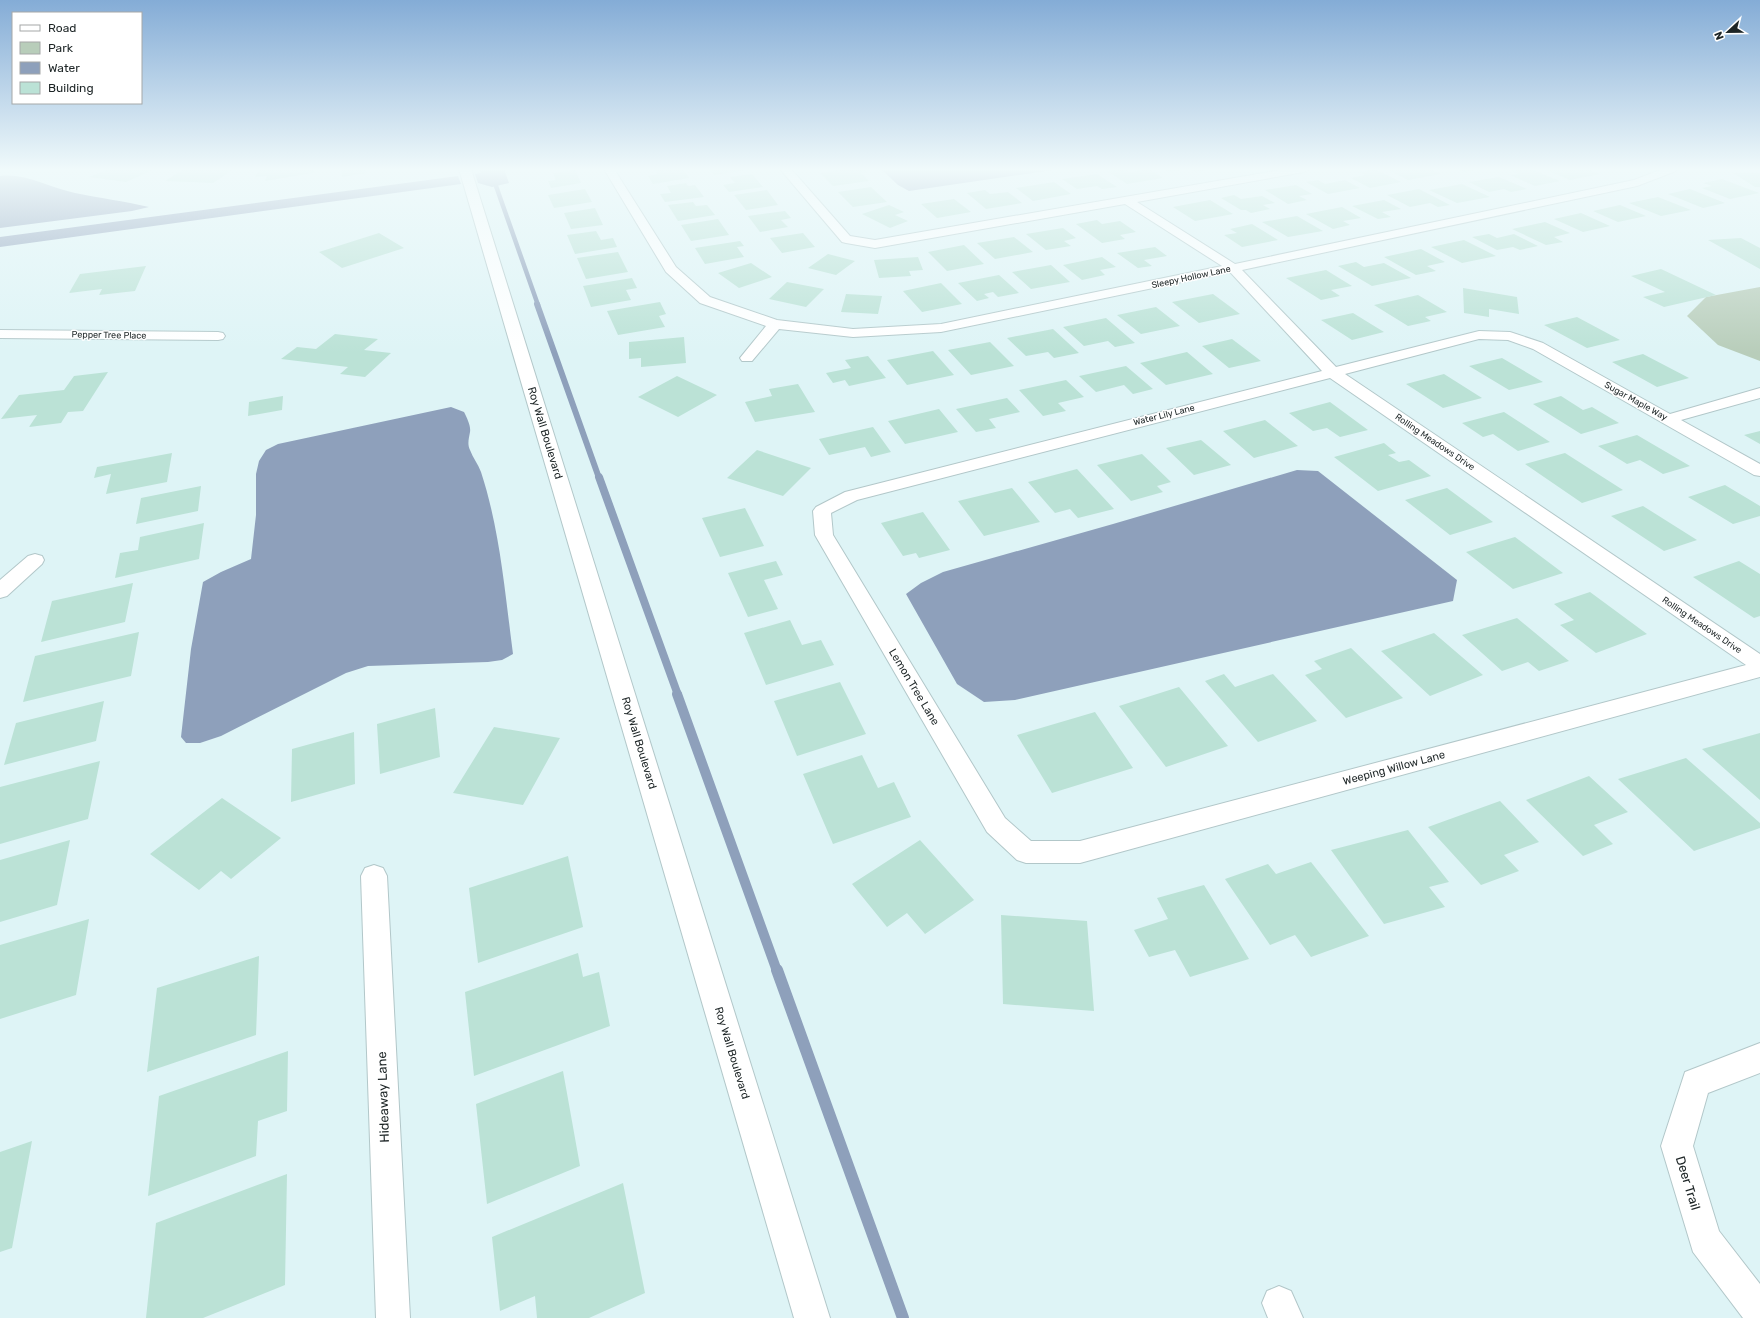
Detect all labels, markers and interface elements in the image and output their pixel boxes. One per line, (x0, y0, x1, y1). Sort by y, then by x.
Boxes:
legend (12, 12, 142, 104)
north arrow (1708, 12, 1748, 52)
text: Road (48, 21, 76, 35)
text: N (1712, 29, 1727, 42)
text: Park (48, 41, 74, 55)
text: Water (48, 61, 80, 75)
text: Building (48, 81, 94, 95)
street label: Sleepy Hollow Lane (1150, 264, 1232, 290)
street label: Pepper Tree Place (72, 329, 146, 341)
street label: Sugar Maple Way (1603, 380, 1669, 422)
street label: Roy Wall Boulevard (525, 385, 565, 481)
street label: Water Lily Lane (1132, 403, 1196, 427)
street label: Rolling Meadows Drive (1393, 412, 1477, 472)
street label: Rolling Meadows Drive (1660, 595, 1744, 655)
street label: Lemon Tree Lane (886, 646, 942, 728)
street label: Roy Wall Boulevard (619, 695, 659, 791)
street label: Weeping Willow Lane (1342, 748, 1446, 788)
street label: Roy Wall Boulevard (712, 1005, 752, 1101)
street label: Hideaway Lane (374, 1051, 392, 1143)
street label: Deer Trail (1673, 1154, 1703, 1212)

